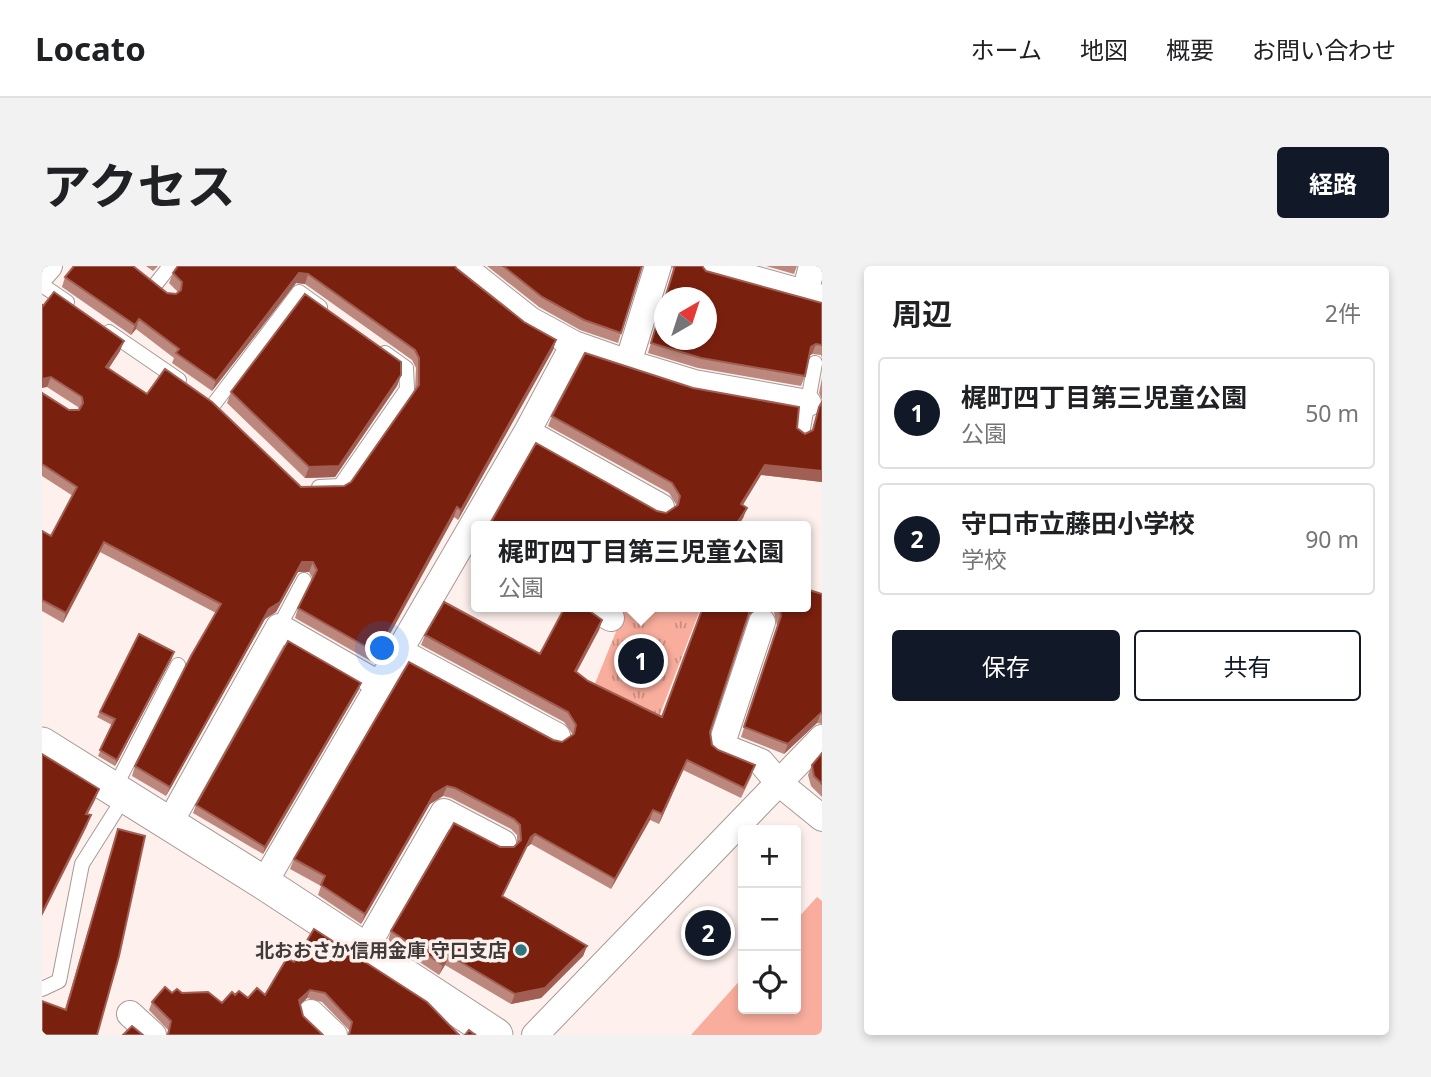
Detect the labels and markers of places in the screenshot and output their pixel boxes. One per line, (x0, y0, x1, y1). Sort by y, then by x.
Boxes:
pin: 1 (618, 635, 664, 687)
pin: 2 (685, 907, 731, 959)
place label: 北おおさか信用金庫 守口支店 (255, 937, 507, 963)
marker: 北おおさか信用金庫 守口支店 (513, 942, 529, 958)

